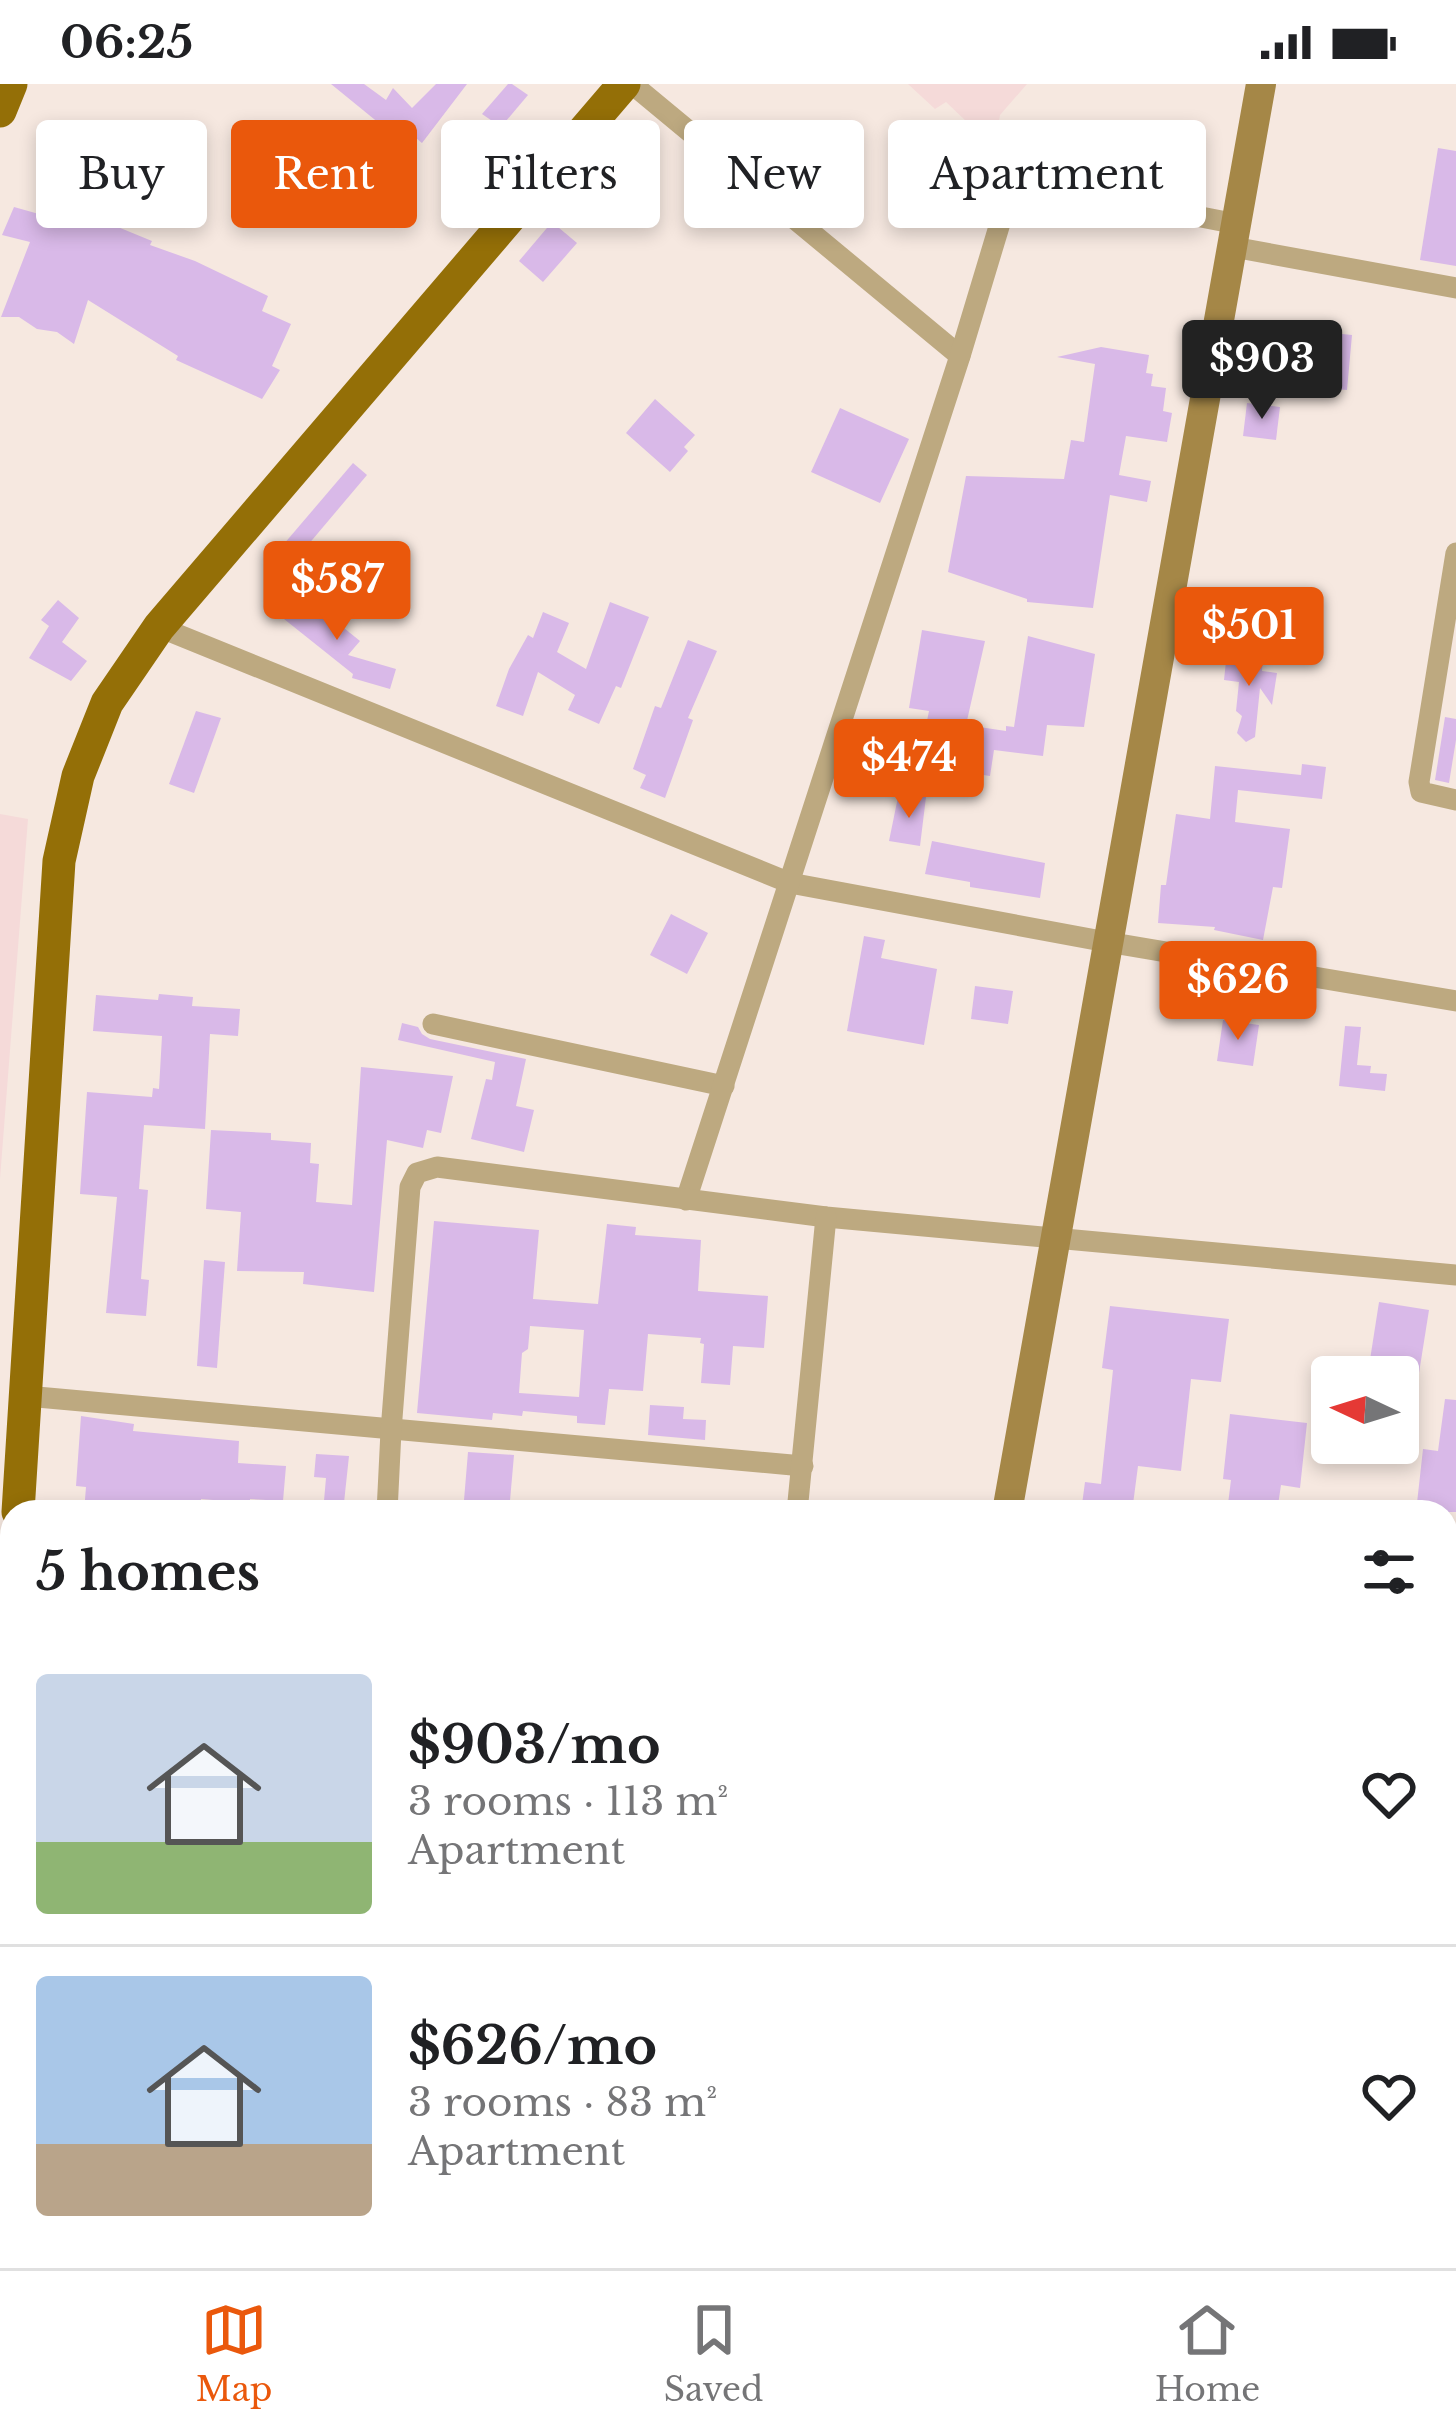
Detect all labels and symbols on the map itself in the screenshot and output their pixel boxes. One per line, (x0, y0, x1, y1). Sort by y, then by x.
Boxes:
pin: $903 (1191, 320, 1333, 422)
pin: $587 (266, 541, 408, 643)
pin: $501 (1178, 587, 1320, 689)
pin: $474 (838, 719, 980, 821)
pin: $626 (1167, 941, 1309, 1043)
north arrow (1311, 1356, 1419, 1464)

